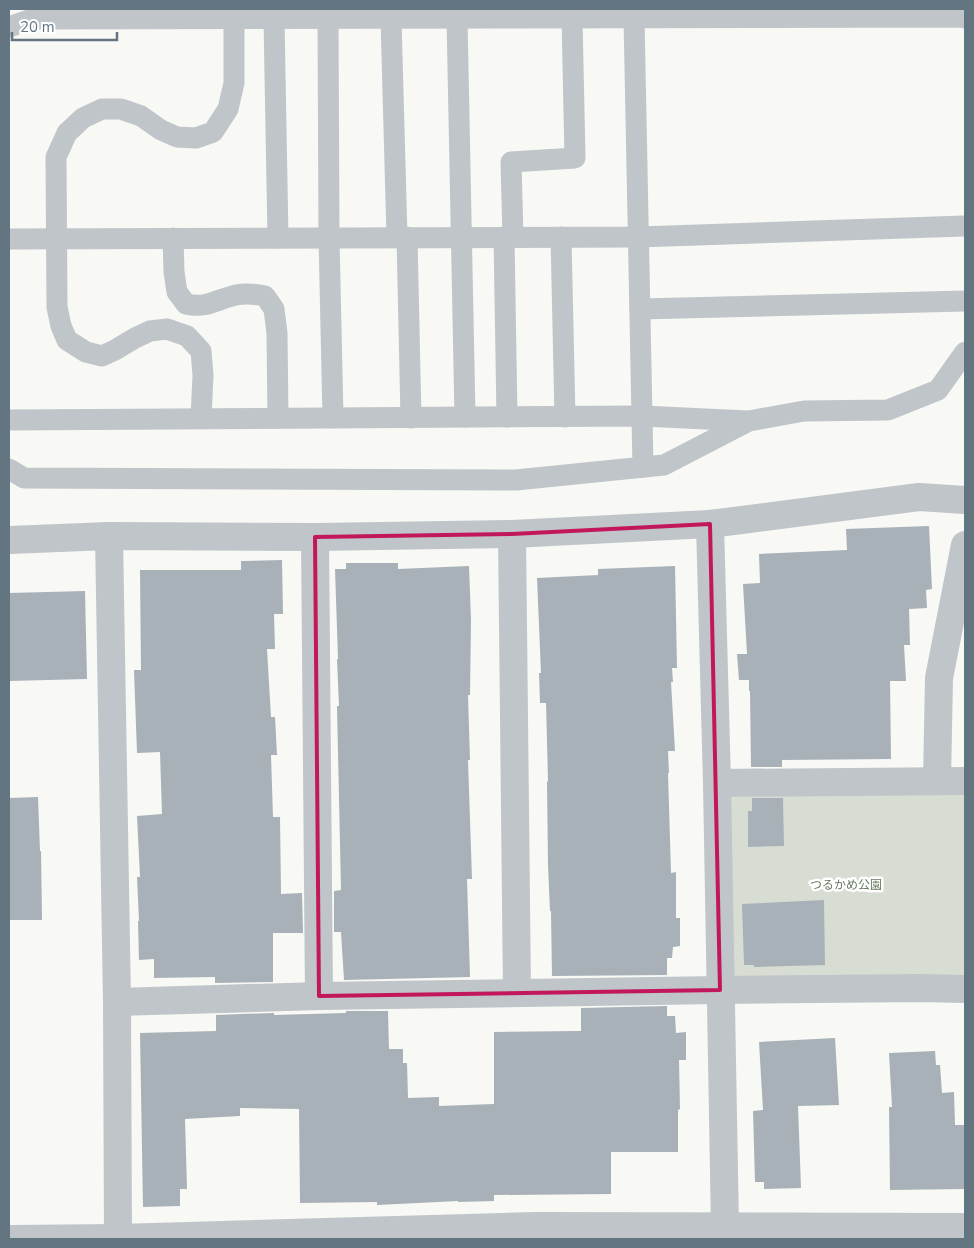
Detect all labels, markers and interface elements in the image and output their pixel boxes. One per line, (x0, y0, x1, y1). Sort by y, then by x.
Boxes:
scale bar (12, 10, 118, 42)
text: 20 m (20, 17, 55, 37)
park label: つるかめ公園 (810, 877, 882, 893)

